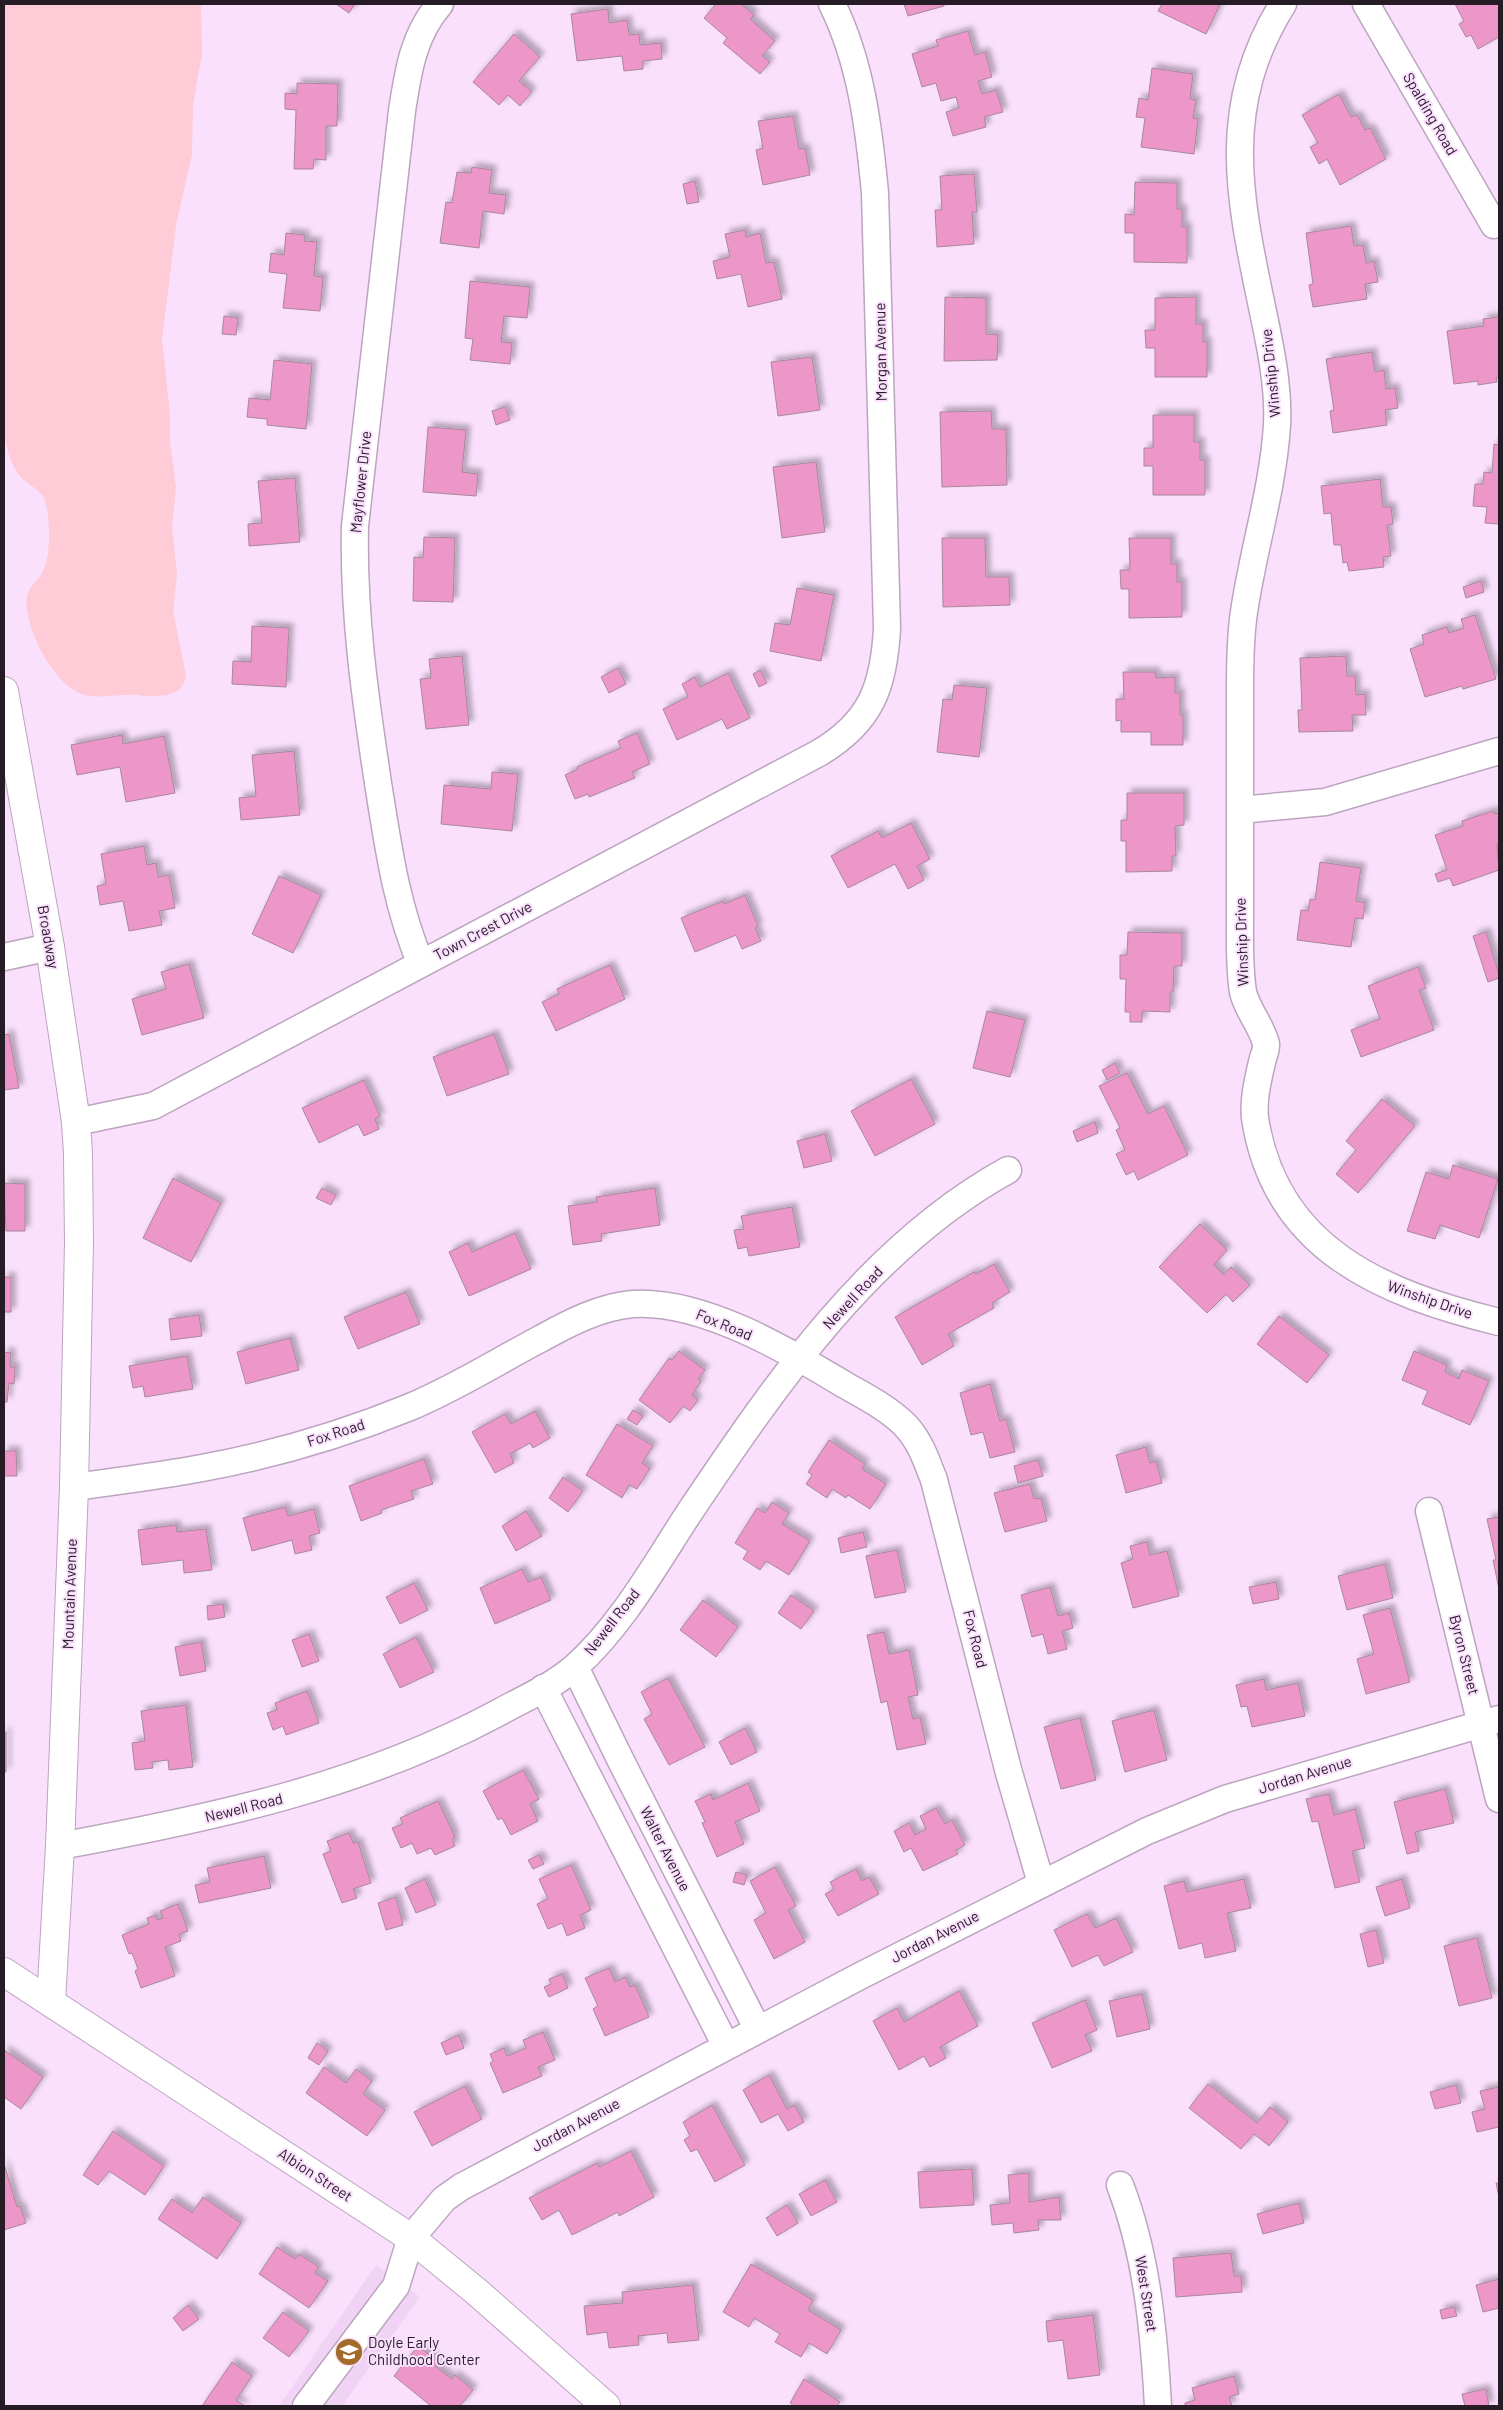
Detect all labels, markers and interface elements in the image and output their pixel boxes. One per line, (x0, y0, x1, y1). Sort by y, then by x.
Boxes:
street label: Spalding Road (1400, 69, 1462, 158)
street label: Morgan Avenue (870, 303, 890, 401)
street label: Winship Drive (1256, 328, 1284, 418)
street label: Mayflower Drive (346, 430, 374, 534)
street label: Town Crest Drive (430, 897, 535, 964)
street label: Winship Drive (1230, 897, 1252, 987)
street label: Broadway (35, 904, 63, 970)
street label: Newell Road (819, 1262, 886, 1333)
street label: Winship Drive (1385, 1276, 1475, 1322)
street label: Fox Road (694, 1305, 755, 1344)
street label: Fox Road (305, 1414, 367, 1450)
street label: Mountain Avenue (58, 1538, 80, 1650)
street label: Newell Road (580, 1584, 643, 1658)
street label: Fox Road (960, 1608, 992, 1670)
street label: Byron Street (1446, 1613, 1484, 1697)
street label: Jordan Avenue (1256, 1751, 1354, 1797)
street label: Newell Road (203, 1789, 285, 1825)
street label: Walter Avenue (637, 1803, 695, 1894)
street label: Jordan Avenue (887, 1906, 982, 1966)
street label: Jordan Avenue (529, 2093, 623, 2155)
street label: Albion Street (275, 2144, 356, 2205)
street label: West Street (1132, 2254, 1162, 2333)
place label: Doyle Early Childhood Center (368, 2333, 481, 2368)
school or university icon: Doyle Early Childhood Center (334, 2337, 364, 2367)

